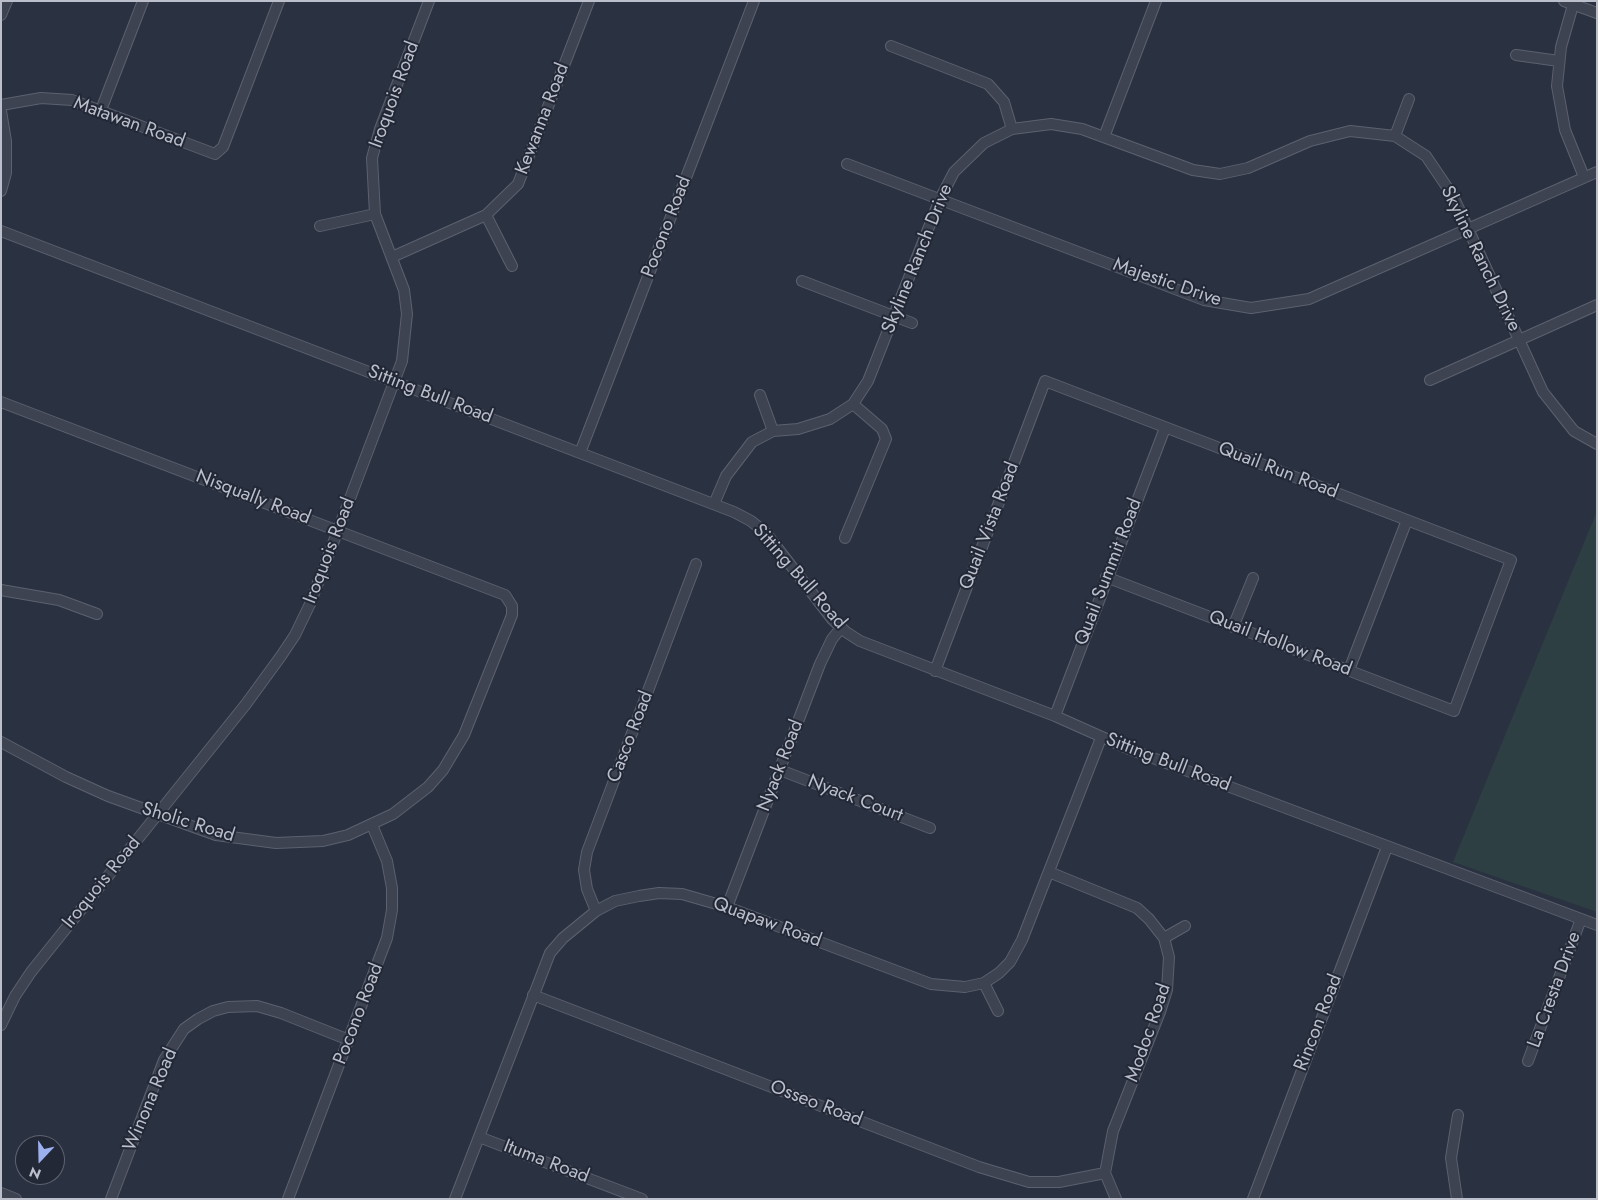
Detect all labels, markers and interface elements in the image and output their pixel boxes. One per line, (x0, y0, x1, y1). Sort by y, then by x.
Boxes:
street label: Iroquois Road (365, 39, 425, 151)
street label: Kewanna Road (511, 60, 575, 178)
street label: Matawan Road (70, 92, 188, 154)
street label: Pocono Road (637, 173, 697, 281)
street label: Skyline Ranch Drive (878, 181, 958, 337)
street label: Skyline Ranch Drive (1435, 183, 1525, 335)
street label: Majestic Drive (1110, 254, 1224, 312)
street label: Sitting Bull Road (364, 361, 496, 429)
street label: Quail Run Road (1215, 438, 1341, 504)
street label: Quail Vista Road (955, 459, 1025, 593)
street label: Nisqually Road (192, 466, 314, 530)
street label: Iroquois Road (299, 495, 361, 607)
street label: Quail Summit Road (1071, 495, 1147, 649)
street label: Sitting Bull Road (747, 520, 851, 634)
street label: Quail Hollow Road (1205, 606, 1355, 682)
street label: Casco Road (603, 688, 659, 786)
street label: Nyack Road (753, 717, 809, 815)
street label: Sitting Bull Road (1102, 729, 1234, 797)
street label: Nyack Court (804, 770, 906, 828)
street label: Sholic Road (139, 798, 237, 848)
street label: Iroquois Road (58, 832, 146, 934)
street label: Quapaw Road (710, 893, 824, 953)
street label: La Cresta Drive (1523, 929, 1587, 1051)
street label: Pocono Road (329, 960, 389, 1068)
street label: Rincon Road (1290, 971, 1348, 1075)
street label: Modoc Road (1121, 981, 1177, 1085)
street label: Winona Road (119, 1045, 183, 1155)
street label: Osseo Road (767, 1076, 865, 1132)
north arrow (15, 1135, 65, 1185)
street label: Ituma Road (500, 1135, 592, 1189)
text: N (26, 1162, 44, 1184)

